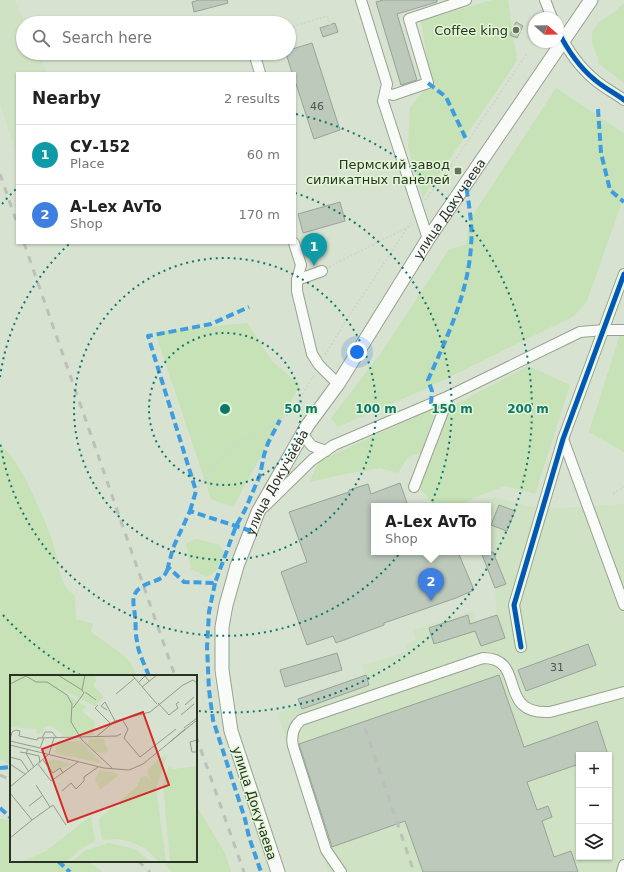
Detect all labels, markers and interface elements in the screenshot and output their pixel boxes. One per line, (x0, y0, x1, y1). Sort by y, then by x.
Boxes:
north arrow (528, 12, 564, 48)
search box (16, 16, 296, 60)
place label: Coffee king (434, 23, 508, 38)
marker: Coffee king (511, 25, 521, 35)
icon: search (30, 27, 52, 49)
text: Search here (62, 29, 152, 47)
text: Nearby (32, 88, 101, 108)
text: 2 results (224, 91, 280, 106)
house number: 46 (310, 100, 324, 113)
text: СУ-152 (70, 138, 130, 156)
text: 1 (40, 147, 50, 162)
text: 60 m (247, 147, 280, 162)
text: Place (70, 156, 105, 171)
street label: улица Докучаева (410, 156, 489, 262)
place label: Пермский завод силикатных панелей (306, 157, 450, 187)
marker: Пермский завод силикатных панелей (453, 166, 463, 176)
text: A-Lex AvTo (70, 198, 162, 216)
text: 2 (40, 207, 50, 222)
text: 170 m (238, 207, 280, 222)
text: Shop (70, 216, 103, 231)
pin: 1 (301, 233, 327, 266)
your location (347, 342, 367, 362)
centre of rings (218, 402, 232, 416)
text: 50 m (284, 402, 318, 416)
text: 100 m (355, 402, 397, 416)
text: 150 m (431, 402, 473, 416)
text: 200 m (507, 402, 549, 416)
street label: улица Докучаева (243, 427, 312, 538)
popup (371, 503, 491, 555)
text: A-Lex AvTo (385, 513, 477, 531)
text: Shop (385, 531, 418, 546)
pin: 2 (418, 568, 444, 601)
house number: 31 (550, 661, 564, 674)
inset map (10, 675, 197, 862)
street label: улица Докучаева (229, 745, 280, 862)
map controls (576, 752, 612, 860)
button: + (576, 752, 612, 788)
button: − (576, 788, 612, 824)
button: layers (576, 824, 612, 860)

